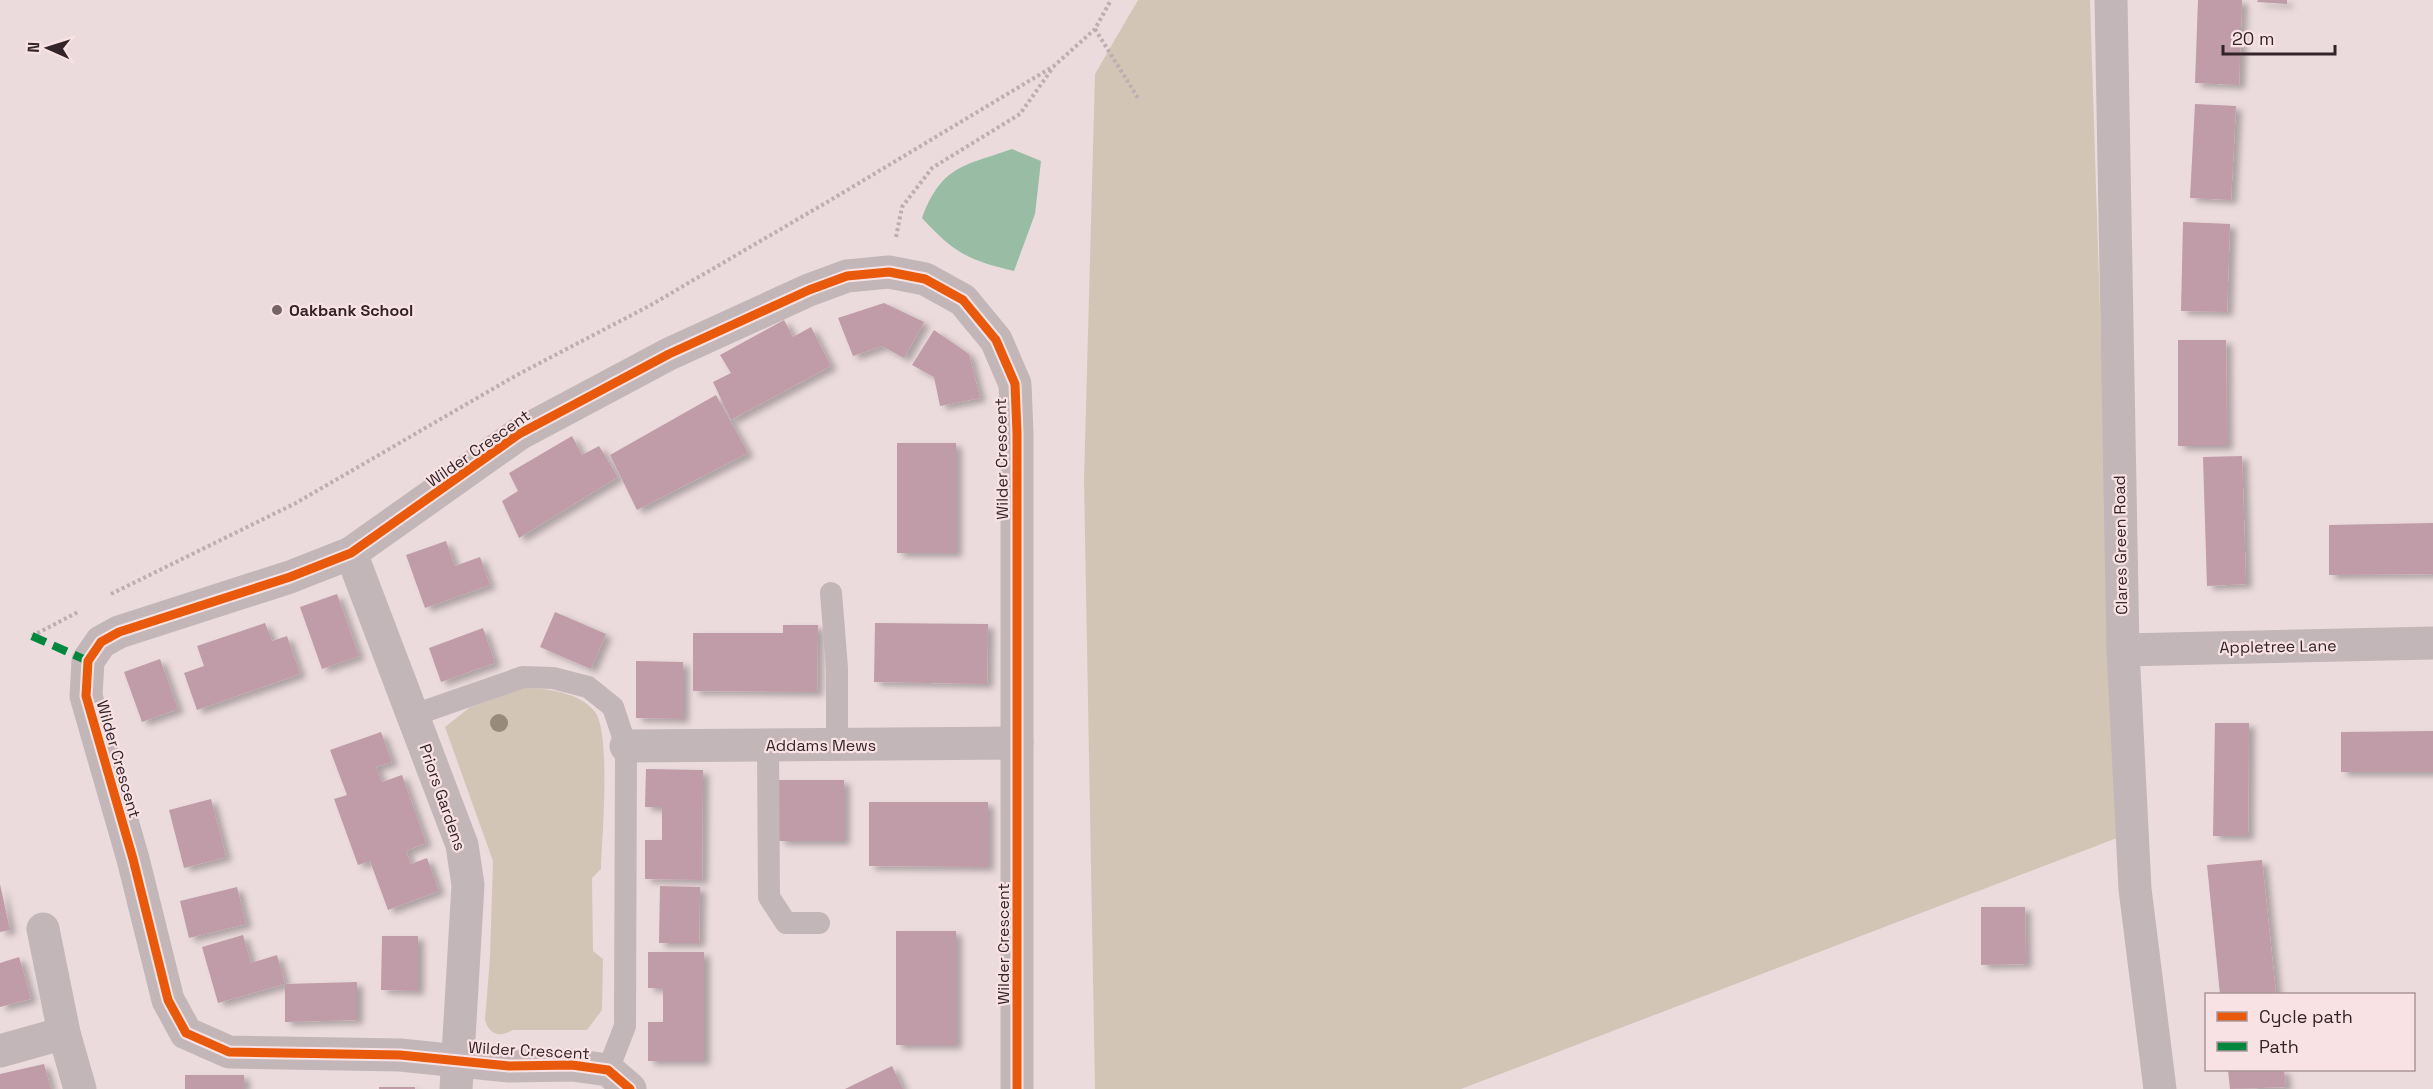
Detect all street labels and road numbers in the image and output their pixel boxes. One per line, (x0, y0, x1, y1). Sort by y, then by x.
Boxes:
street label: Wilder Crescent (990, 398, 1013, 520)
street label: Wilder Crescent (422, 405, 534, 492)
street label: Clares Green Road (2109, 475, 2132, 615)
street label: Appletree Lane (2219, 635, 2337, 658)
street label: Wilder Crescent (92, 698, 145, 821)
street label: Addams Mews (766, 735, 876, 756)
street label: Priors Gardens (414, 741, 471, 853)
street label: Wilder Crescent (993, 883, 1014, 1005)
street label: Wilder Crescent (468, 1037, 590, 1064)

